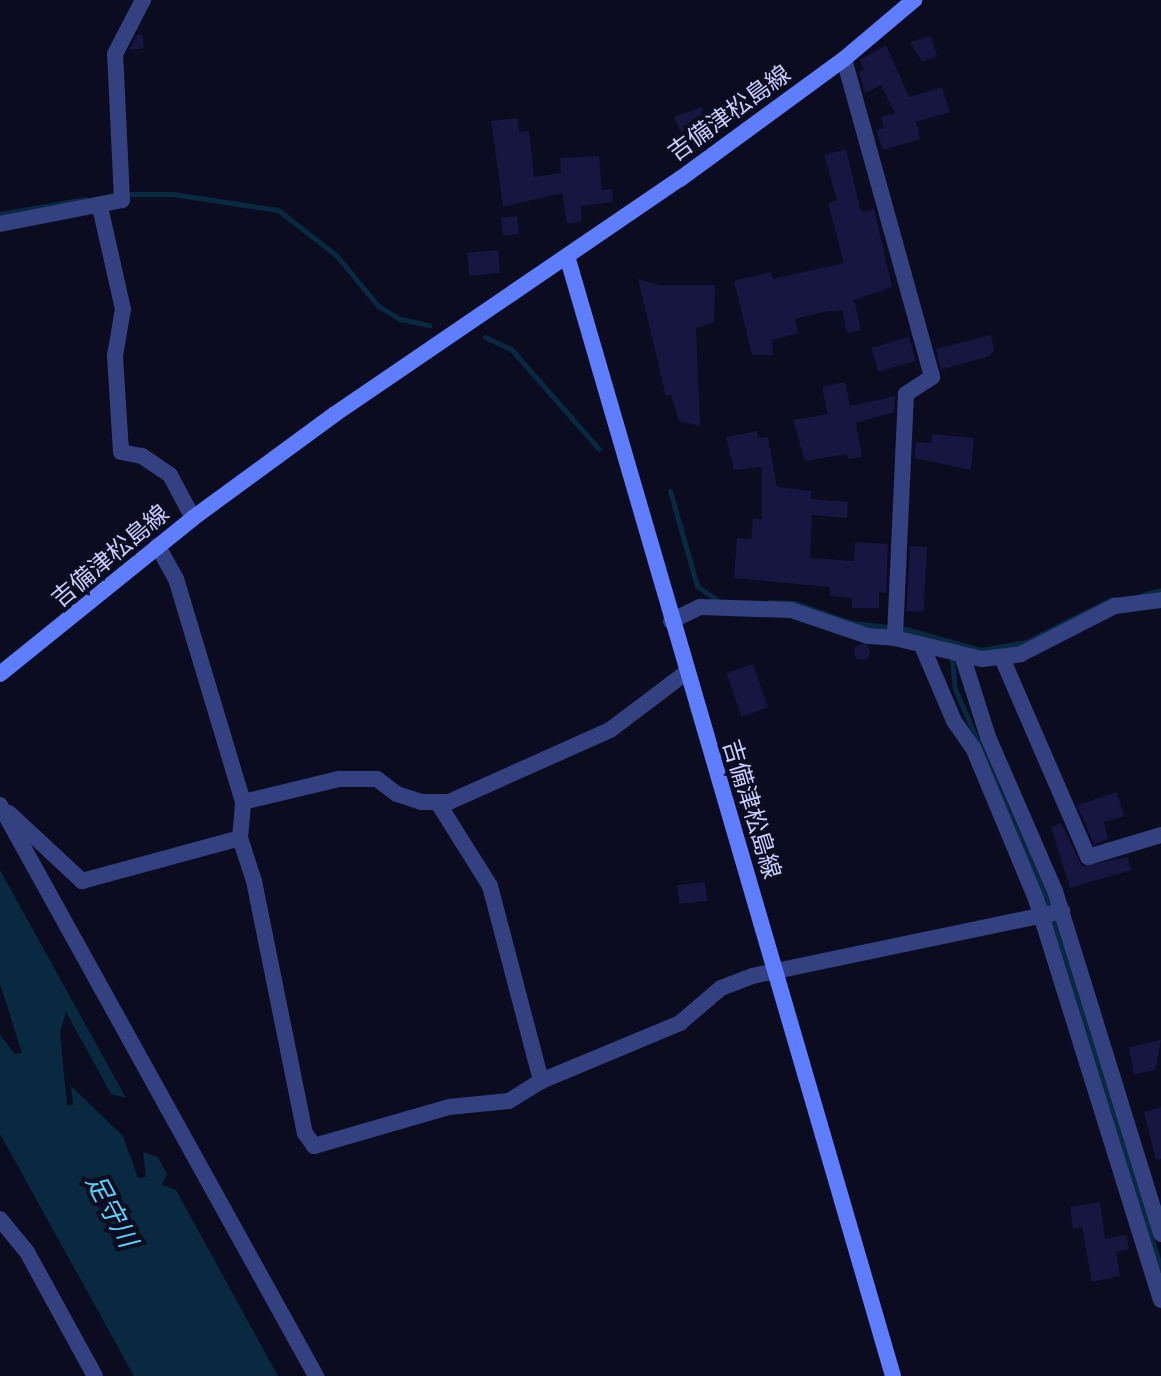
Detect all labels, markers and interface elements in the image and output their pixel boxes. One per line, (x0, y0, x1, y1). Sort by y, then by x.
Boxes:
street label: 吉備津松島線 (662, 59, 796, 167)
street label: 吉備津松島線 (46, 499, 174, 613)
street label: 吉備津松島線 (717, 736, 787, 882)
water label: 足守川 (79, 1169, 143, 1253)

